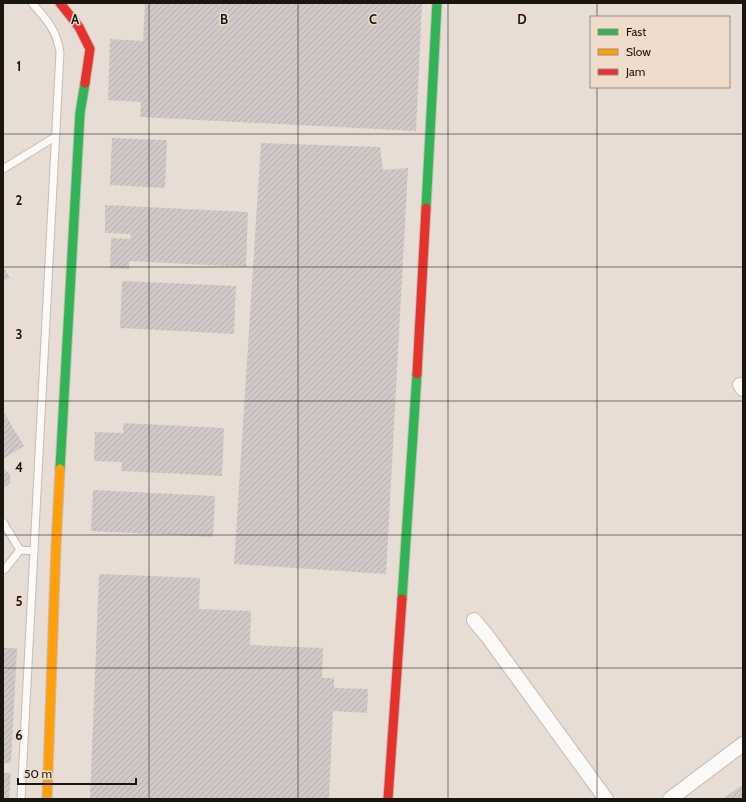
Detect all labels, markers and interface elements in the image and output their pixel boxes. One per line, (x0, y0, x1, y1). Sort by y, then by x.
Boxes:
text: A (71, 11, 80, 27)
text: B (220, 11, 228, 27)
text: C (369, 11, 377, 27)
text: D (517, 11, 527, 27)
legend (590, 16, 730, 88)
text: Fast (626, 24, 646, 39)
text: Slow (626, 44, 651, 59)
text: 1 (17, 58, 21, 74)
text: Jam (625, 64, 645, 79)
text: 2 (16, 192, 23, 208)
text: 3 (15, 326, 23, 342)
text: 4 (15, 459, 23, 475)
text: 5 (16, 593, 23, 609)
text: 6 (15, 727, 23, 743)
scale bar (18, 760, 136, 786)
text: 50 m (24, 766, 52, 781)

